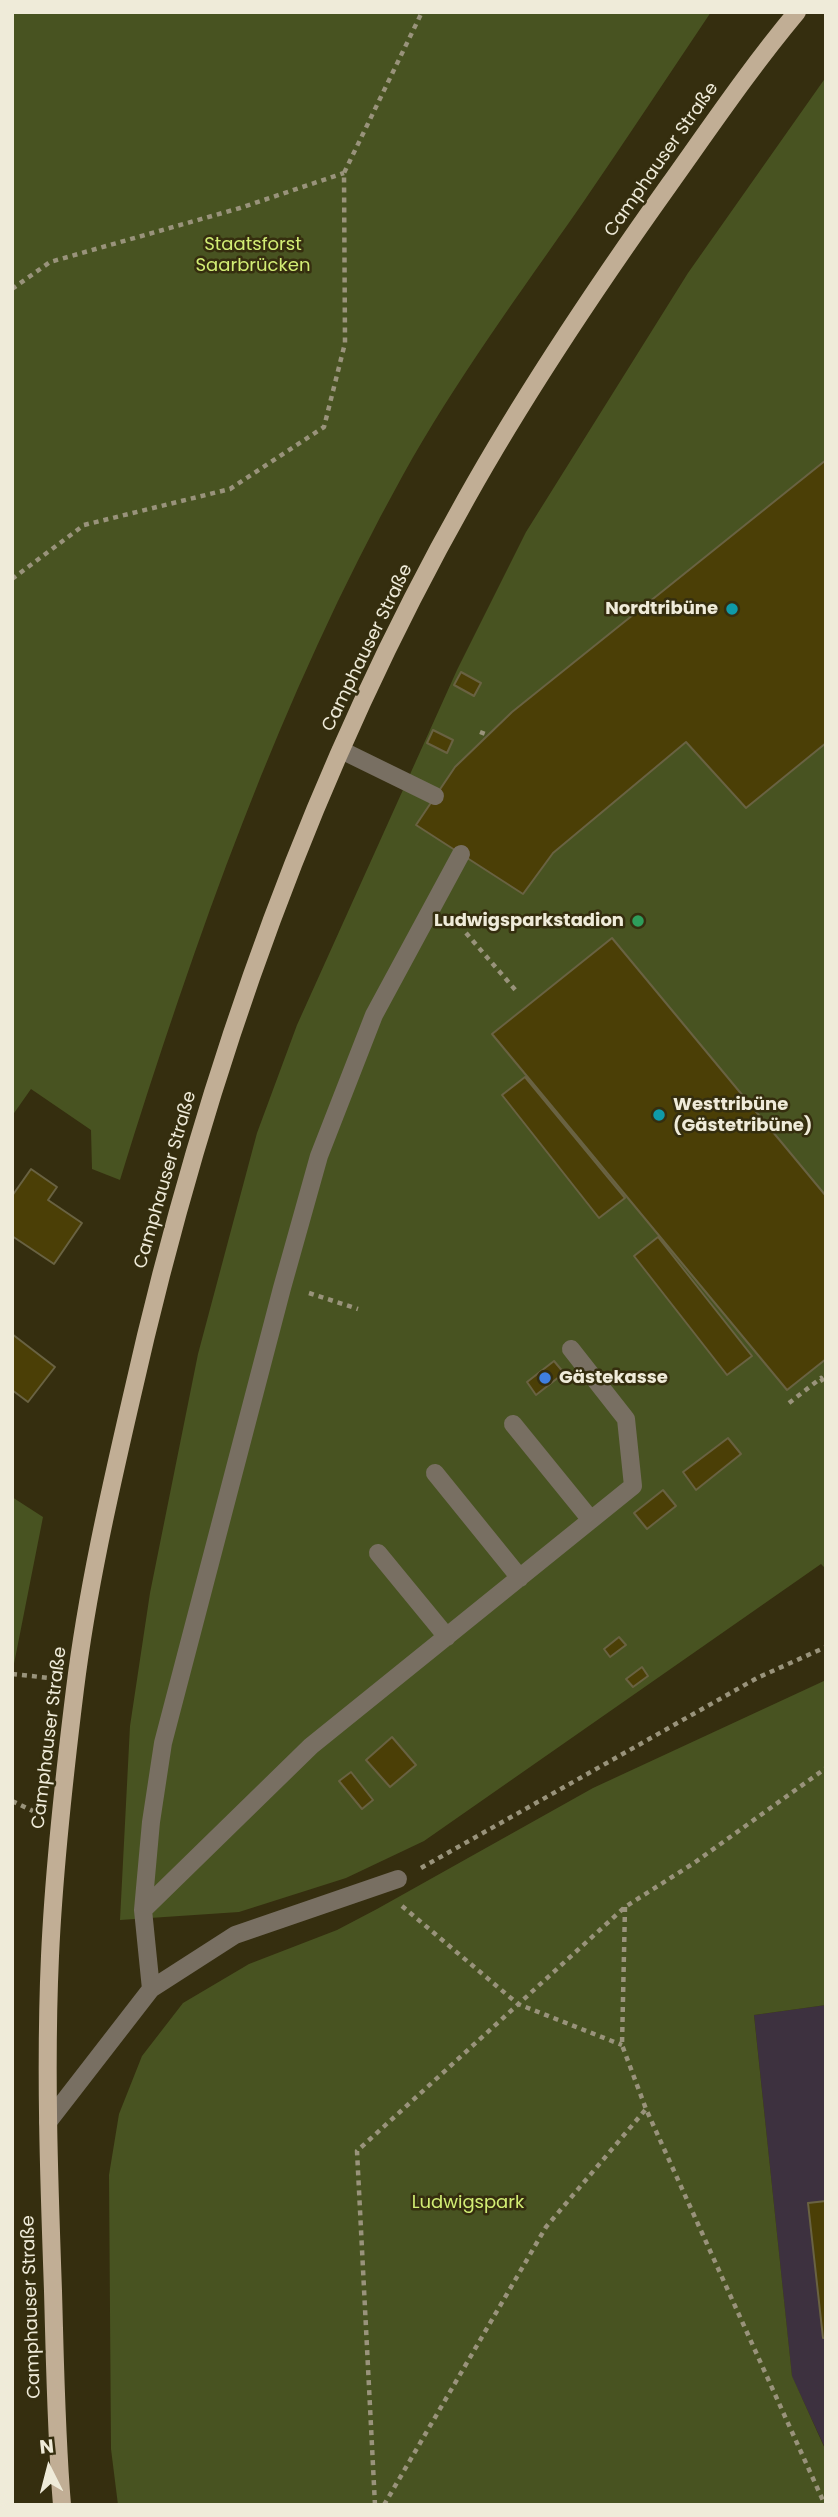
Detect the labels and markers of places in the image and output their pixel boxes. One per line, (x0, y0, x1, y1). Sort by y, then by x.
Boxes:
place label: Nordtribüne (605, 598, 718, 620)
marker: Nordtribüne (724, 601, 740, 617)
place label: Ludwigsparkstadion (434, 910, 624, 932)
marker: Ludwigsparkstadion (630, 913, 646, 929)
place label: Westtribüne (Gästetribüne) (673, 1094, 812, 1136)
marker: Westtribüne (Gästetribüne) (651, 1107, 667, 1123)
place label: Gästekasse (559, 1367, 668, 1389)
marker: Gästekasse (537, 1370, 553, 1386)

